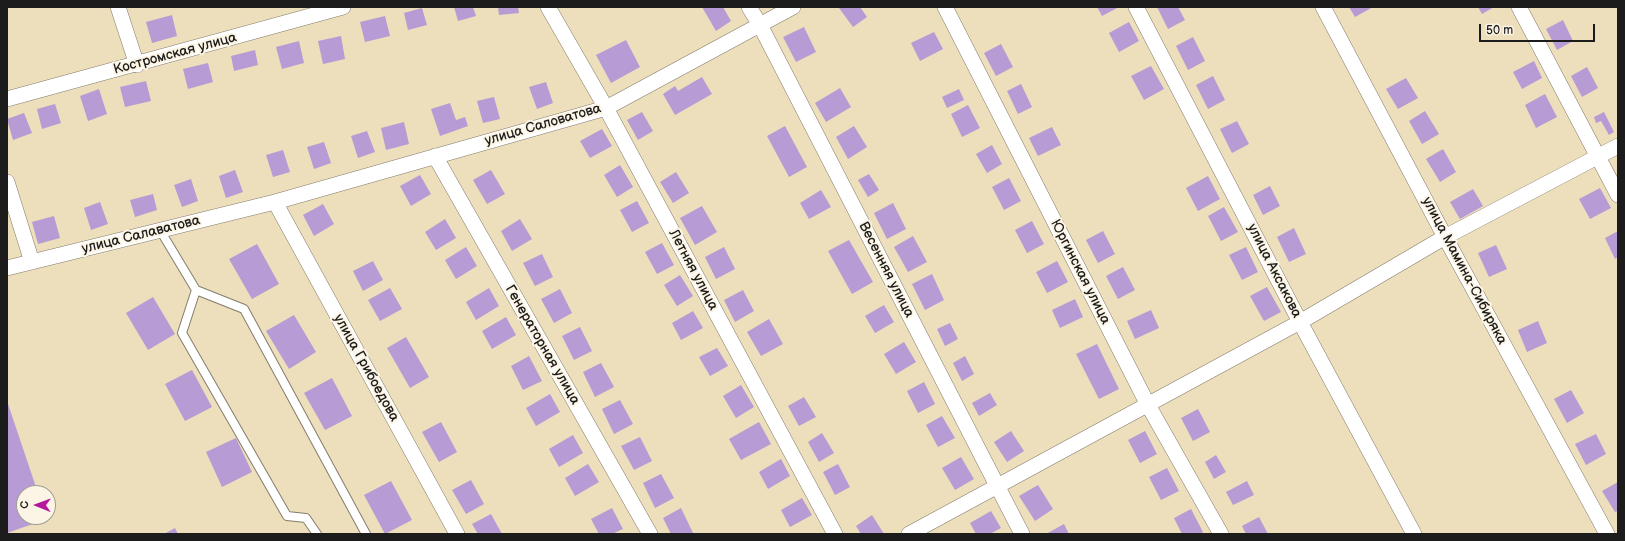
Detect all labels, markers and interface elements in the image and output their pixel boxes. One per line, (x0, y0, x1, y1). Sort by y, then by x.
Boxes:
scale bar (1481, 16, 1597, 42)
text: 50 m (1486, 23, 1513, 38)
street label: Костромская улица (112, 29, 238, 79)
street label: улица Саловатова (483, 100, 603, 150)
street label: улица Мамина-Сибиряка (1418, 194, 1510, 348)
street label: улица Салаватова (80, 212, 202, 258)
street label: Юргинская улица (1046, 217, 1114, 327)
street label: Весенняя улица (855, 219, 917, 321)
street label: улица Аксакова (1243, 221, 1305, 321)
street label: Летняя улица (665, 227, 721, 313)
street label: Генераторная улица (501, 282, 583, 408)
street label: улица Грибоедова (330, 311, 402, 425)
north arrow (16, 485, 56, 525)
text: С (18, 501, 31, 509)

